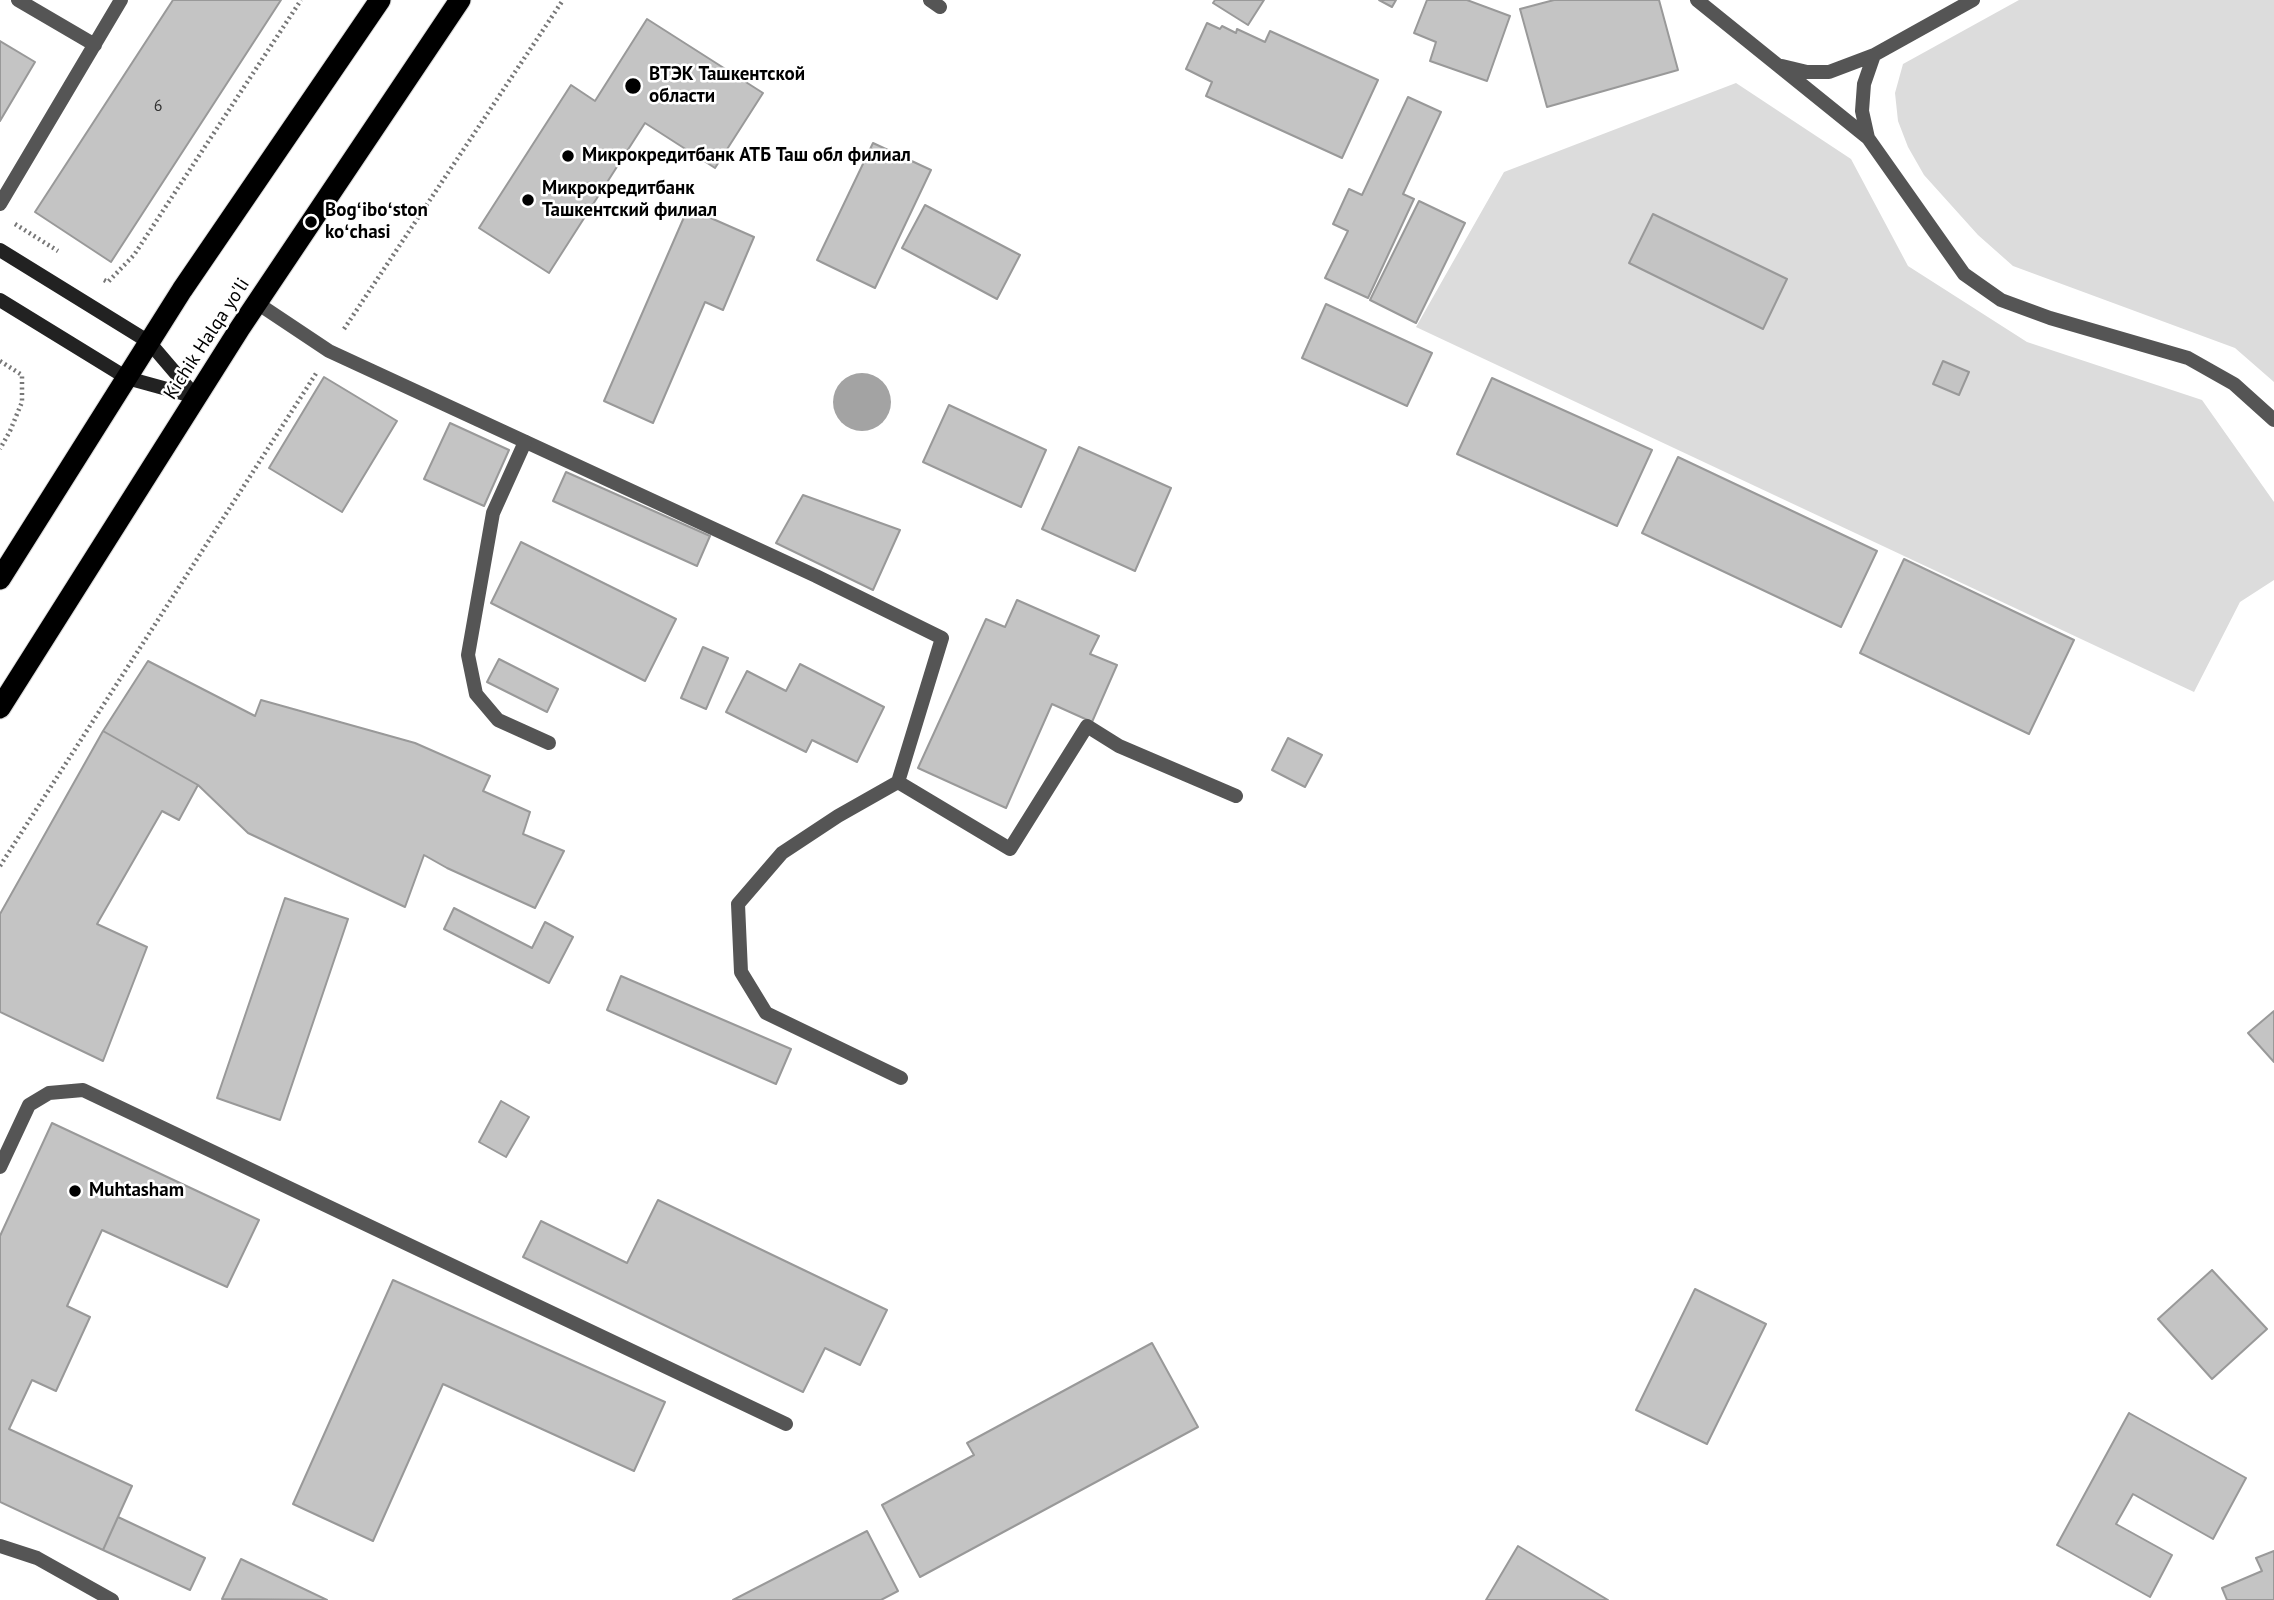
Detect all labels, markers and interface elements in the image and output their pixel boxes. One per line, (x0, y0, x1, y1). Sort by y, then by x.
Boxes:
place label: ВТЭК Ташкентской области (649, 64, 805, 108)
marker: ВТЭК Ташкентской области (623, 76, 643, 96)
house number: 6 (154, 96, 162, 116)
place label: Микрокредитбанк АТБ Таш обл филиал (582, 145, 911, 167)
marker: Микрокредитбанк АТБ Таш обл филиал (560, 148, 576, 164)
place label: Микрокредитбанк Ташкентский филиал (542, 178, 717, 222)
marker: Микрокредитбанк Ташкентский филиал (520, 192, 536, 208)
place label: Bogʻiboʻston koʻchasi (325, 200, 428, 244)
marker: Bogʻiboʻston koʻchasi (303, 214, 319, 230)
street label: Kichik Halqa yo'li (159, 274, 255, 404)
place label: Muhtasham (89, 1180, 184, 1202)
marker: Muhtasham (67, 1183, 83, 1199)

